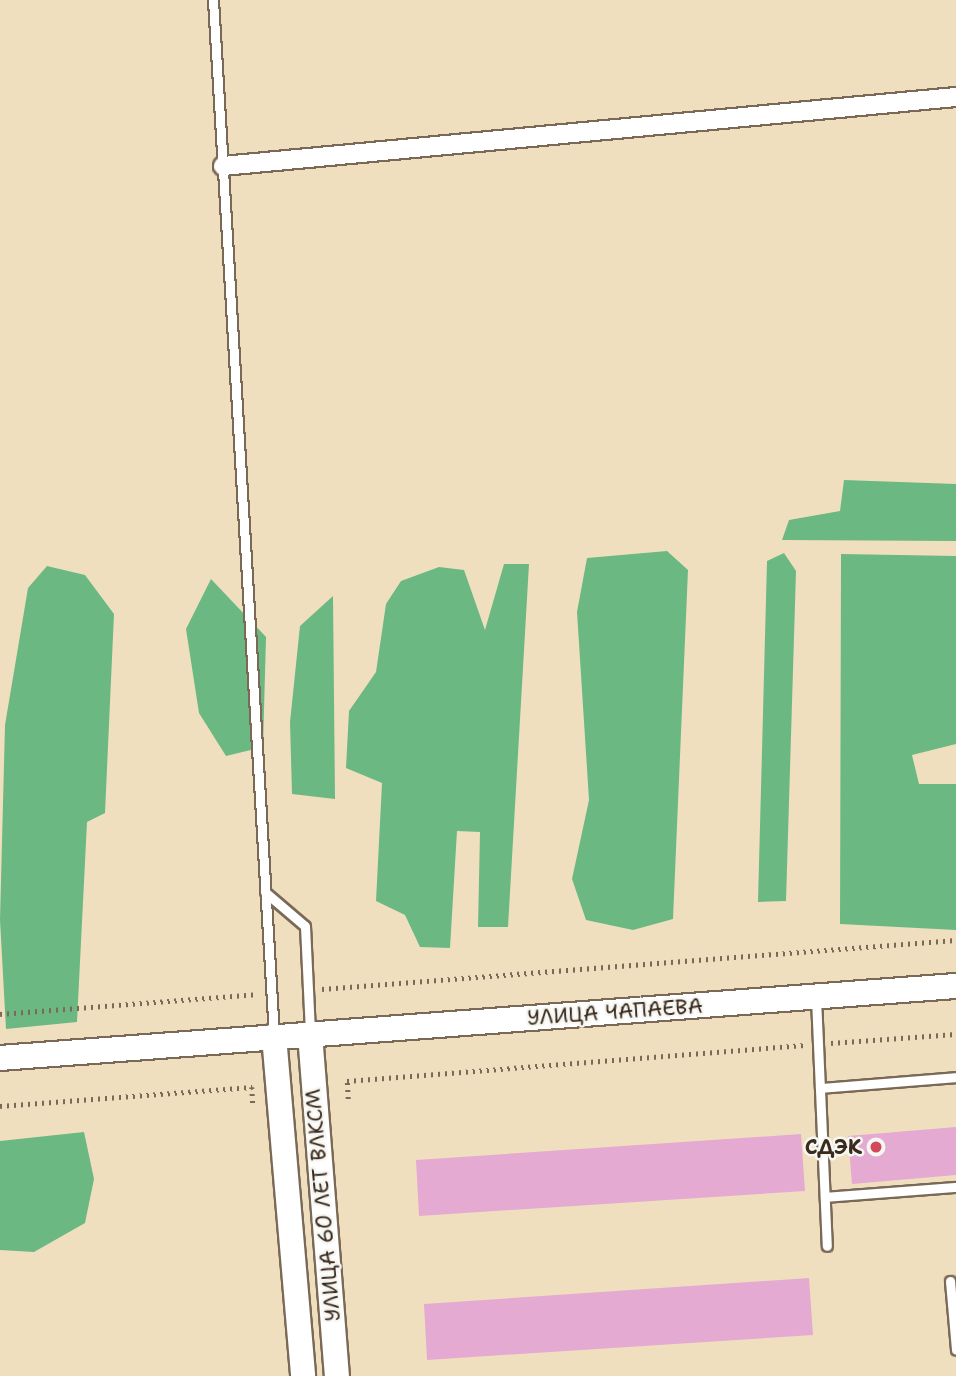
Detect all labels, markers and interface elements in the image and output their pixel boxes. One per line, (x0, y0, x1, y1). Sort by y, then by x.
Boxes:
street label: УЛИЦА ЧАПАЕВА (526, 993, 704, 1031)
street label: УЛИЦА 60 ЛЕТ ВЛКСМ (300, 1088, 346, 1322)
place label: СДЭК (805, 1134, 862, 1160)
marker: СДЭК (868, 1139, 884, 1155)

